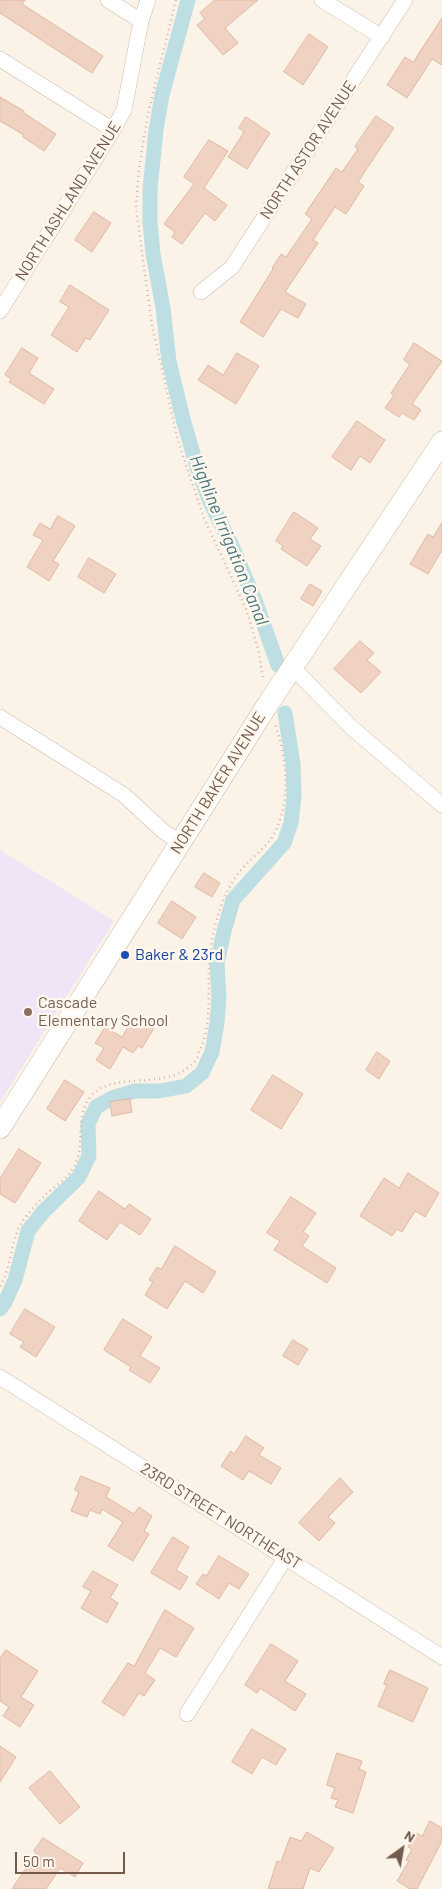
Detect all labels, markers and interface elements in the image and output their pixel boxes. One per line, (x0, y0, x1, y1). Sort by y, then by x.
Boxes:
street label: NORTH ASTOR AVENUE (256, 77, 360, 223)
street label: NORTH ASHLAND AVENUE (11, 118, 125, 284)
water label: Highline Irrigation Canal (185, 452, 273, 628)
street label: NORTH BAKER AVENUE (166, 708, 270, 858)
place label: Baker & 23rd (135, 945, 223, 965)
marker: Baker & 23rd (119, 949, 131, 961)
place label: Cascade Elementary School (38, 993, 168, 1031)
marker: Cascade Elementary School (22, 1006, 34, 1018)
street label: 23RD STREET NORTHEAST (137, 1459, 305, 1573)
north arrow (377, 1824, 427, 1874)
text: N (402, 1826, 419, 1846)
scale bar (18, 1842, 128, 1874)
text: 50 m (23, 1852, 55, 1870)

